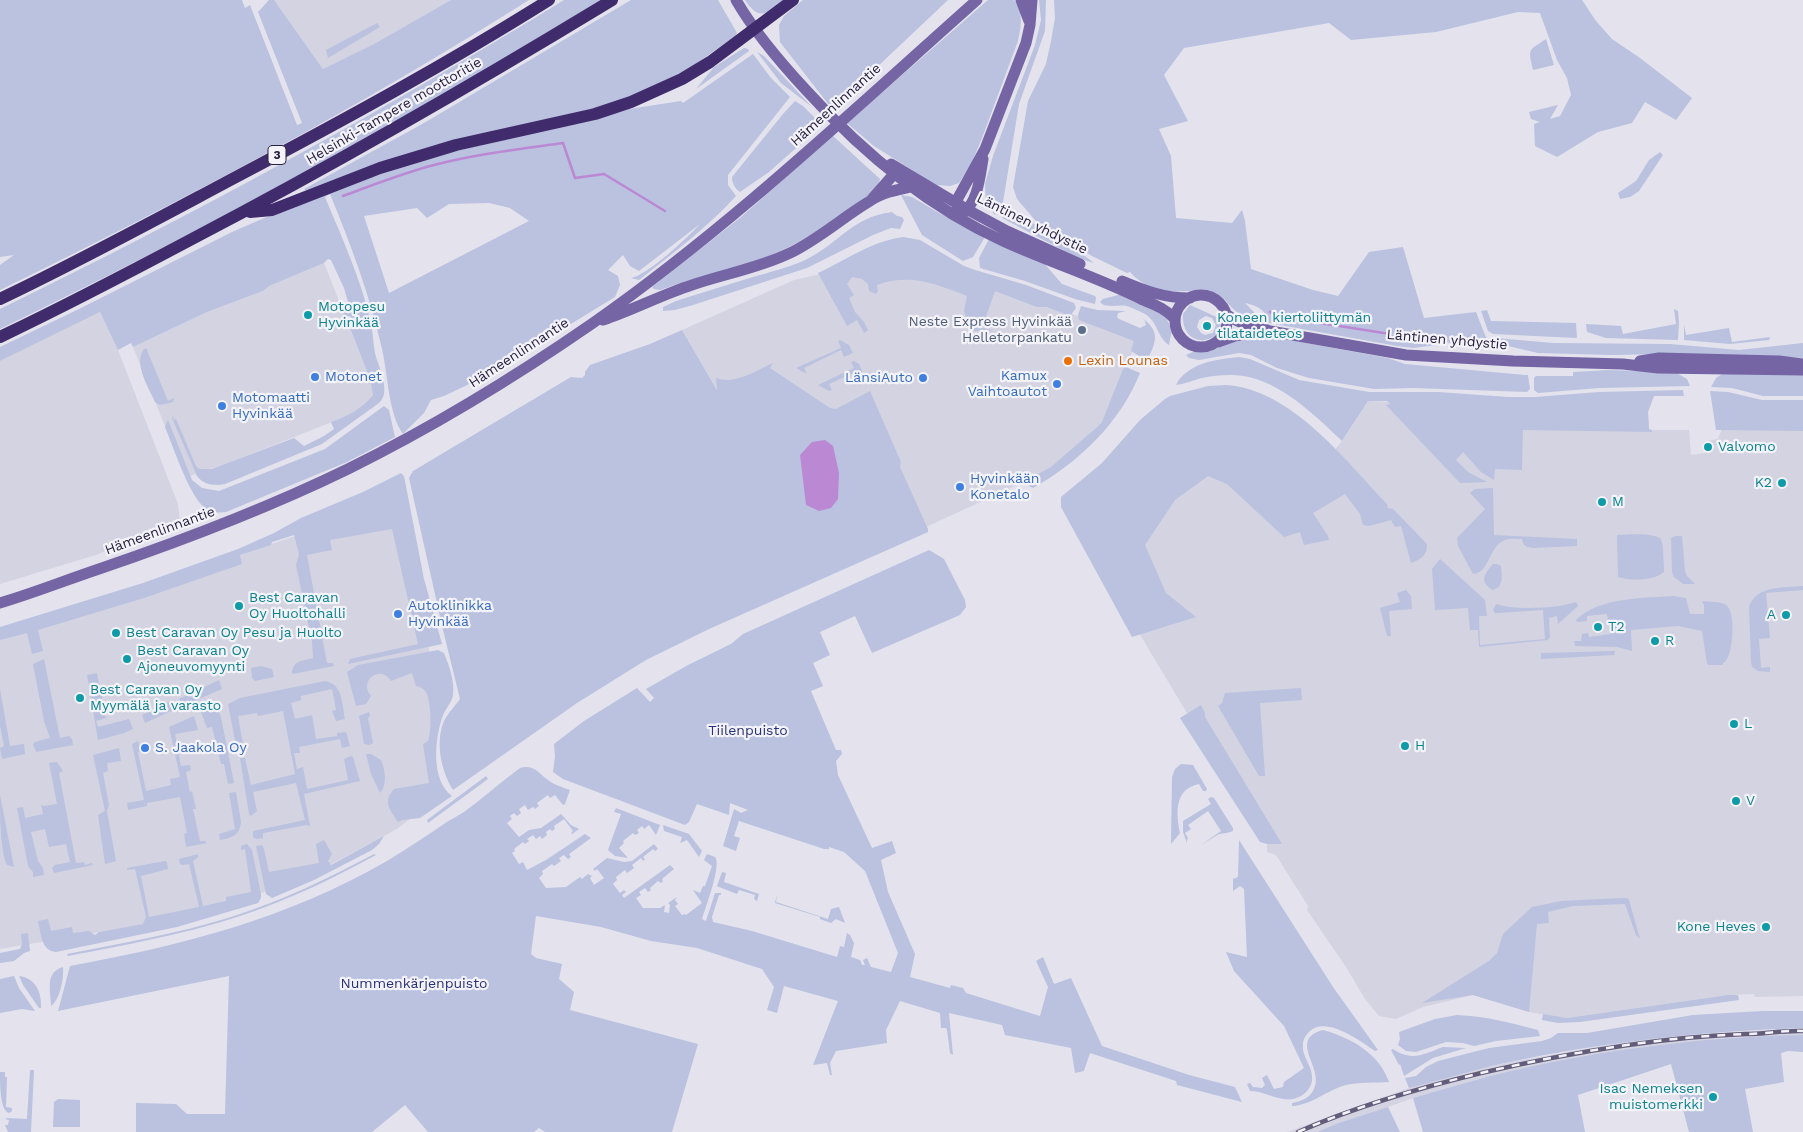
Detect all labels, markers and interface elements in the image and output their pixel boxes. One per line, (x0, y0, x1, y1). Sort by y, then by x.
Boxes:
street label: Helsinki-Tampere moottoritie (303, 54, 485, 168)
street label: Hämeenlinnantie (787, 60, 885, 150)
road number: 3 (268, 146, 286, 164)
street label: Läntinen yhdystie (974, 190, 1090, 258)
place label: Motopesu Hyvinkää (318, 299, 385, 332)
marker: Motopesu Hyvinkää (302, 309, 314, 321)
place label: Koneen kiertoliittymän tilataideteos (1217, 310, 1371, 342)
street label: Hämeenlinnantie (466, 314, 572, 392)
place label: Neste Express Hyvinkää Helletorpankatu (909, 314, 1072, 347)
marker: Koneen kiertoliittymän tilataideteos (1201, 320, 1213, 332)
marker: Neste Express Hyvinkää Helletorpankatu (1076, 324, 1088, 336)
street label: Läntinen yhdystie (1386, 326, 1508, 354)
place label: Lexin Lounas (1078, 353, 1168, 369)
marker: Lexin Lounas (1062, 355, 1074, 367)
place label: Kamux Vaihtoautot (968, 368, 1047, 401)
place label: Motonet (325, 369, 382, 385)
place label: LänsiAuto (845, 370, 913, 386)
marker: Motonet (309, 371, 321, 383)
marker: LänsiAuto (917, 372, 929, 384)
marker: Kamux Vaihtoautot (1051, 378, 1063, 390)
place label: Motomaatti Hyvinkää (232, 390, 310, 422)
marker: Motomaatti Hyvinkää (216, 400, 228, 412)
place label: Valvomo (1718, 439, 1776, 455)
marker: Valvomo (1702, 441, 1714, 453)
place label: Hyvinkään Konetalo (970, 471, 1039, 504)
place label: K2 (1755, 475, 1772, 491)
marker: K2 (1776, 477, 1788, 489)
marker: Hyvinkään Konetalo (954, 481, 966, 493)
place label: M (1612, 494, 1624, 510)
marker: M (1596, 496, 1608, 508)
street label: Hämeenlinnantie (103, 503, 217, 559)
place label: Best Caravan Oy Huoltohalli (249, 590, 346, 622)
place label: Autoklinikka Hyvinkää (408, 598, 492, 630)
marker: Best Caravan Oy Huoltohalli (233, 600, 245, 612)
place label: A (1767, 607, 1776, 623)
marker: Autoklinikka Hyvinkää (392, 608, 404, 620)
marker: A (1780, 609, 1792, 621)
place label: T2 (1608, 619, 1625, 635)
marker: T2 (1592, 621, 1604, 633)
place label: Best Caravan Oy Pesu ja Huolto (126, 625, 342, 641)
marker: Best Caravan Oy Pesu ja Huolto (110, 627, 122, 639)
place label: R (1665, 633, 1674, 649)
marker: R (1649, 635, 1661, 647)
place label: Best Caravan Oy Ajoneuvomyynti (137, 643, 249, 676)
marker: Best Caravan Oy Ajoneuvomyynti (121, 653, 133, 665)
place label: Best Caravan Oy Myymälä ja varasto (90, 682, 221, 714)
marker: Best Caravan Oy Myymälä ja varasto (74, 692, 86, 704)
place label: L (1744, 716, 1752, 732)
marker: L (1728, 718, 1740, 730)
park label: Tiilenpuisto (708, 723, 788, 739)
place label: H (1415, 738, 1425, 754)
place label: S. Jaakola Oy (155, 740, 247, 756)
marker: H (1399, 740, 1411, 752)
marker: S. Jaakola Oy (139, 742, 151, 754)
place label: V (1746, 793, 1755, 809)
marker: V (1730, 795, 1742, 807)
place label: Kone Heves (1677, 919, 1756, 935)
marker: Kone Heves (1760, 921, 1772, 933)
park label: Nummenkärjenpuisto (341, 976, 487, 992)
place label: Isac Nemeksen muistomerkki (1599, 1081, 1703, 1114)
marker: Isac Nemeksen muistomerkki (1707, 1091, 1719, 1103)

